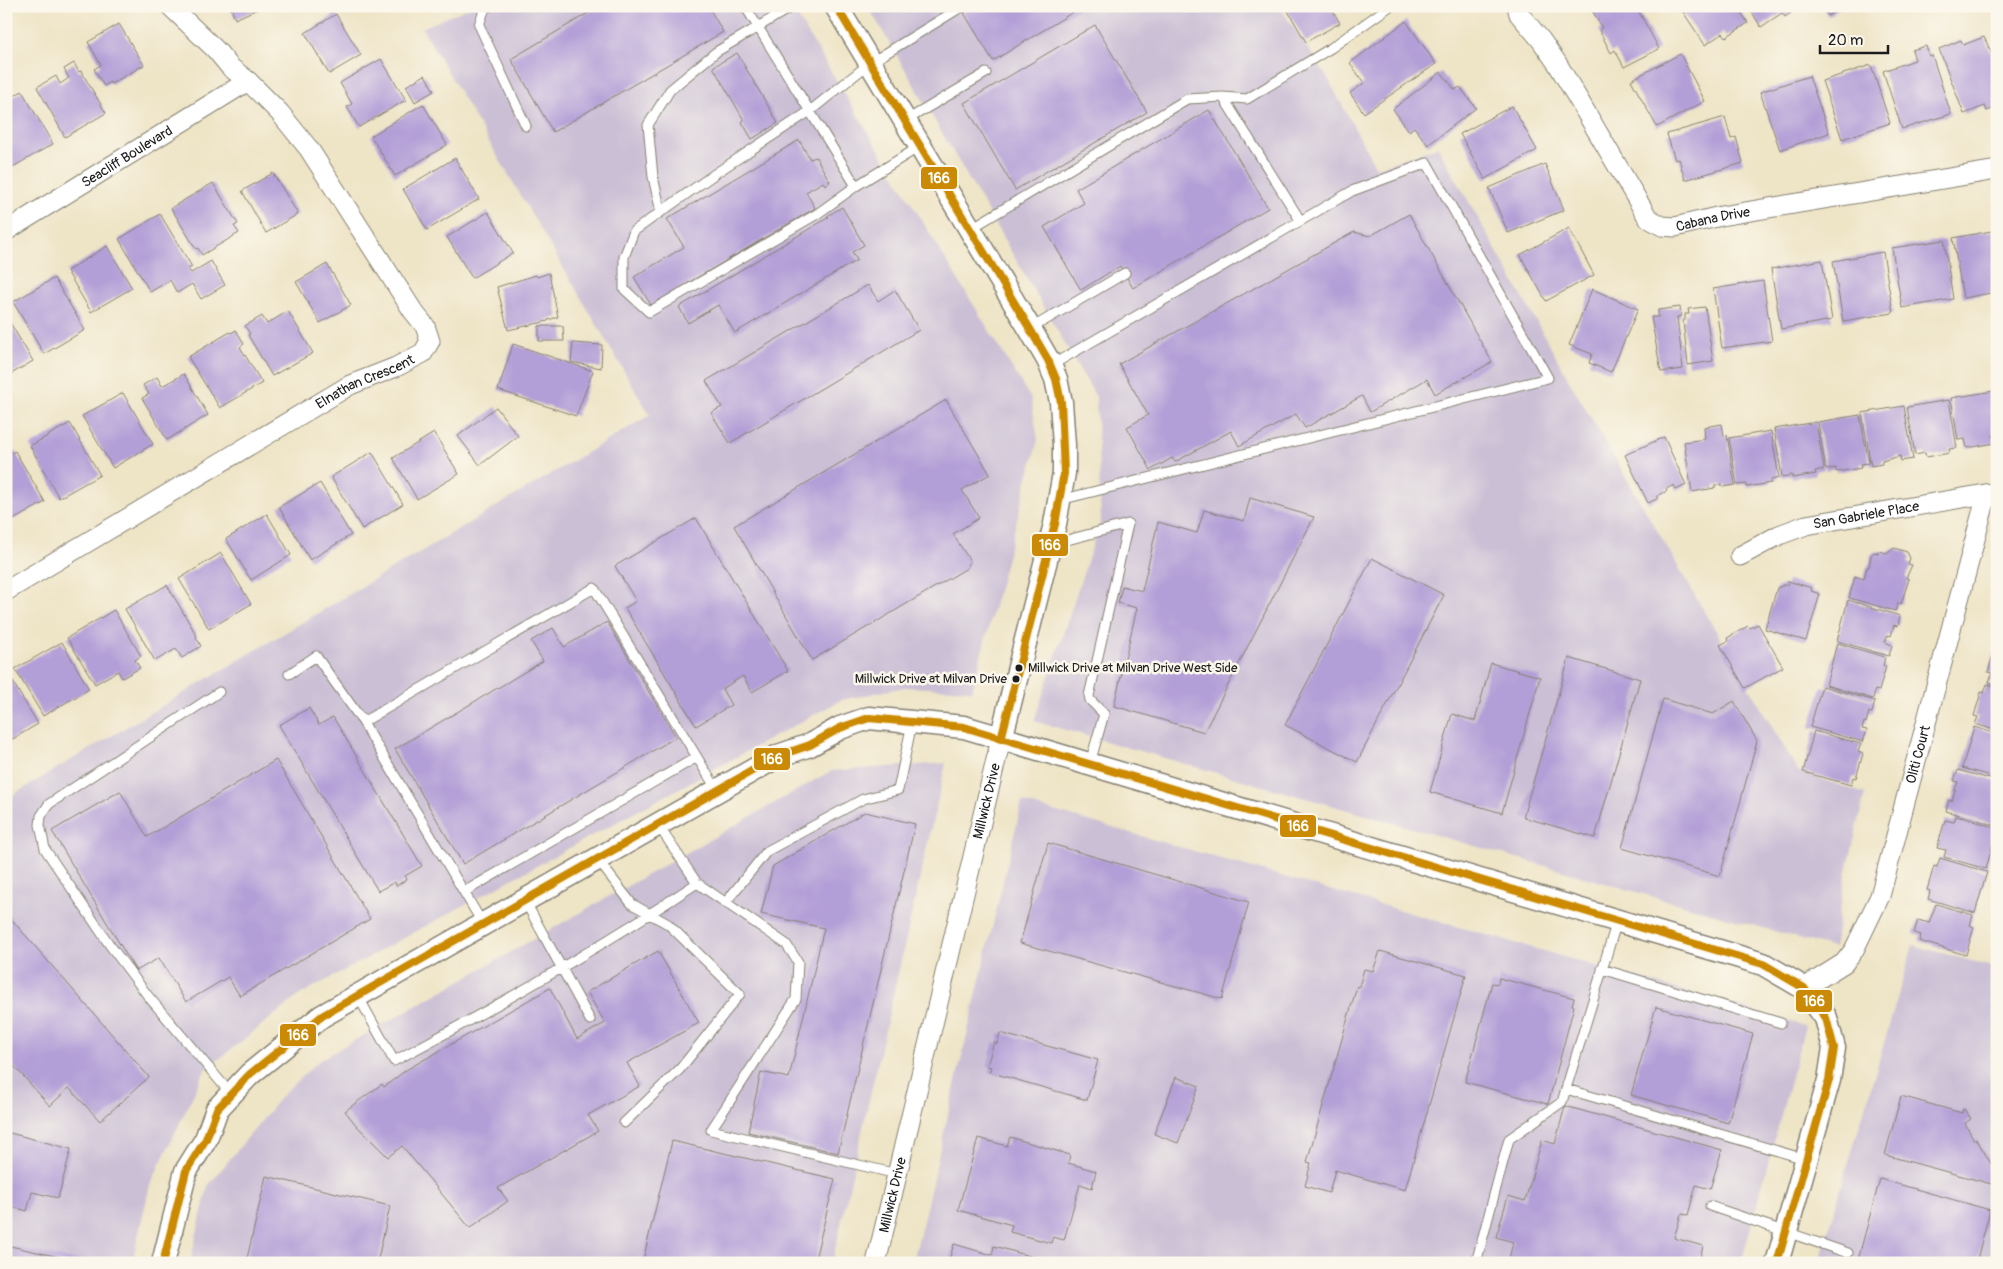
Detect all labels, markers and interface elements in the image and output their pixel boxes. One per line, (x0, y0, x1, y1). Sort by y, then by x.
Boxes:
scale bar (1820, 22, 1888, 54)
text: 20 m (1828, 31, 1863, 50)
street label: Seacliff Boulevard (78, 122, 175, 191)
line badge: 166 (920, 166, 958, 190)
text: 166 (928, 170, 950, 187)
street label: Cabana Drive (1674, 203, 1751, 235)
street label: Elnathan Crescent (312, 350, 418, 412)
street label: San Gabriele Place (1812, 497, 1920, 532)
line badge: 166 (1031, 533, 1069, 557)
text: 166 (1039, 537, 1061, 554)
place label: Millwick Drive at Milvan Drive West Side (1028, 660, 1238, 676)
marker: Millwick Drive at Milvan Drive West Side (1014, 663, 1024, 673)
place label: Millwick Drive at Milvan Drive (855, 671, 1008, 687)
marker: Millwick Drive at Milvan Drive (1011, 674, 1021, 684)
street label: Oliti Court (1902, 723, 1934, 786)
line badge: 166 (753, 747, 791, 771)
text: 166 (761, 751, 783, 768)
street label: Millwick Drive (969, 761, 1003, 840)
line badge: 166 (1279, 814, 1317, 838)
text: 166 (1287, 818, 1309, 835)
line badge: 166 (1795, 989, 1833, 1013)
text: 166 (1803, 993, 1825, 1010)
line badge: 166 (279, 1023, 317, 1047)
text: 166 (287, 1027, 309, 1044)
street label: Millwick Drive (875, 1155, 909, 1234)

